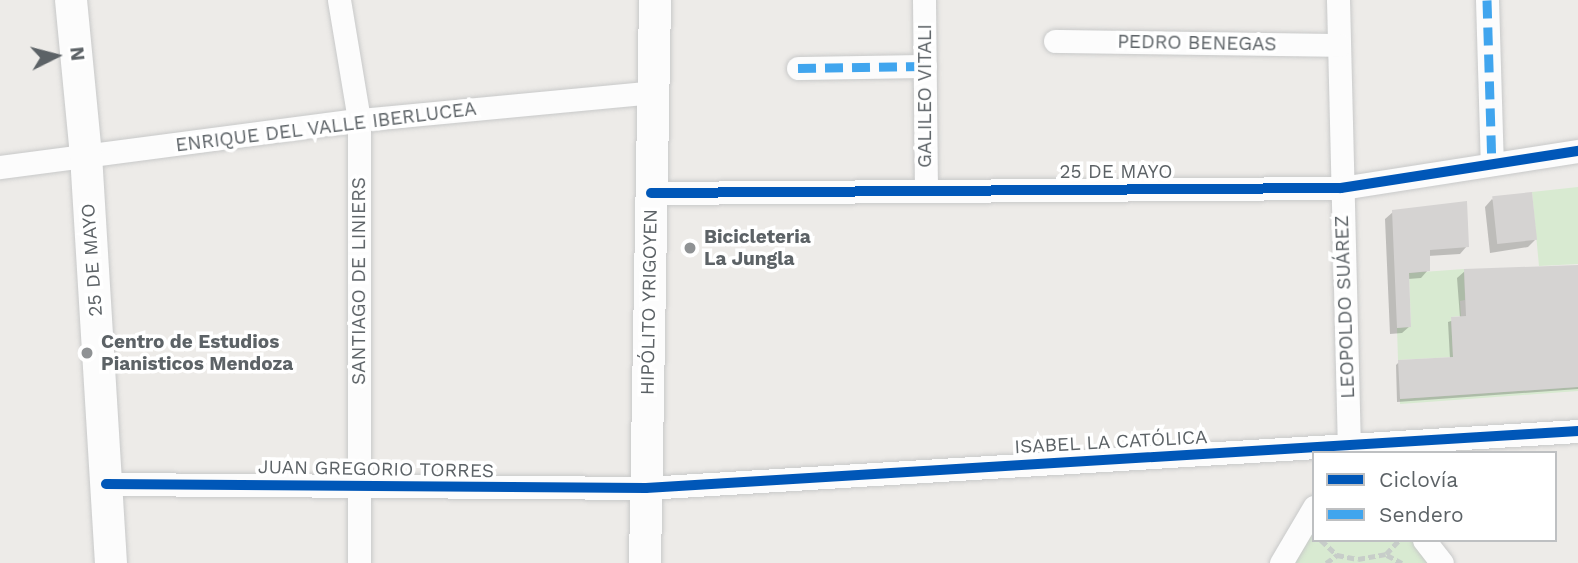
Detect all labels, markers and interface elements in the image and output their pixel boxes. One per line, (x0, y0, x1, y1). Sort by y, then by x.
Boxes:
north arrow (21, 21, 91, 91)
street label: GALILEO VITALI (914, 24, 936, 168)
street label: PEDRO BENEGAS (1117, 30, 1277, 56)
text: N (65, 46, 90, 62)
street label: ENRIQUE DEL VALLE IBERLUCEA (174, 97, 478, 157)
street label: 25 DE MAYO (1059, 161, 1173, 183)
street label: SANTIAGO DE LINIERS (348, 177, 370, 385)
street label: 25 DE MAYO (77, 203, 107, 317)
street label: HIPÓLITO YRIGOYEN (636, 208, 662, 396)
street label: LEOPOLDO SUÁREZ (1330, 215, 1360, 399)
place label: Bicicleteria La Jungla (704, 226, 811, 270)
marker: Bicicleteria La Jungla (682, 240, 698, 256)
place label: Centro de Estudios Pianisticos Mendoza (101, 331, 293, 375)
marker: Centro de Estudios Pianisticos Mendoza (79, 345, 95, 361)
street label: ISABEL LA CATÓLICA (1013, 426, 1209, 458)
legend (1312, 451, 1557, 542)
street label: JUAN GREGORIO TORRES (257, 456, 495, 482)
text: Ciclovía (1379, 467, 1458, 492)
text: Sendero (1379, 502, 1464, 527)

